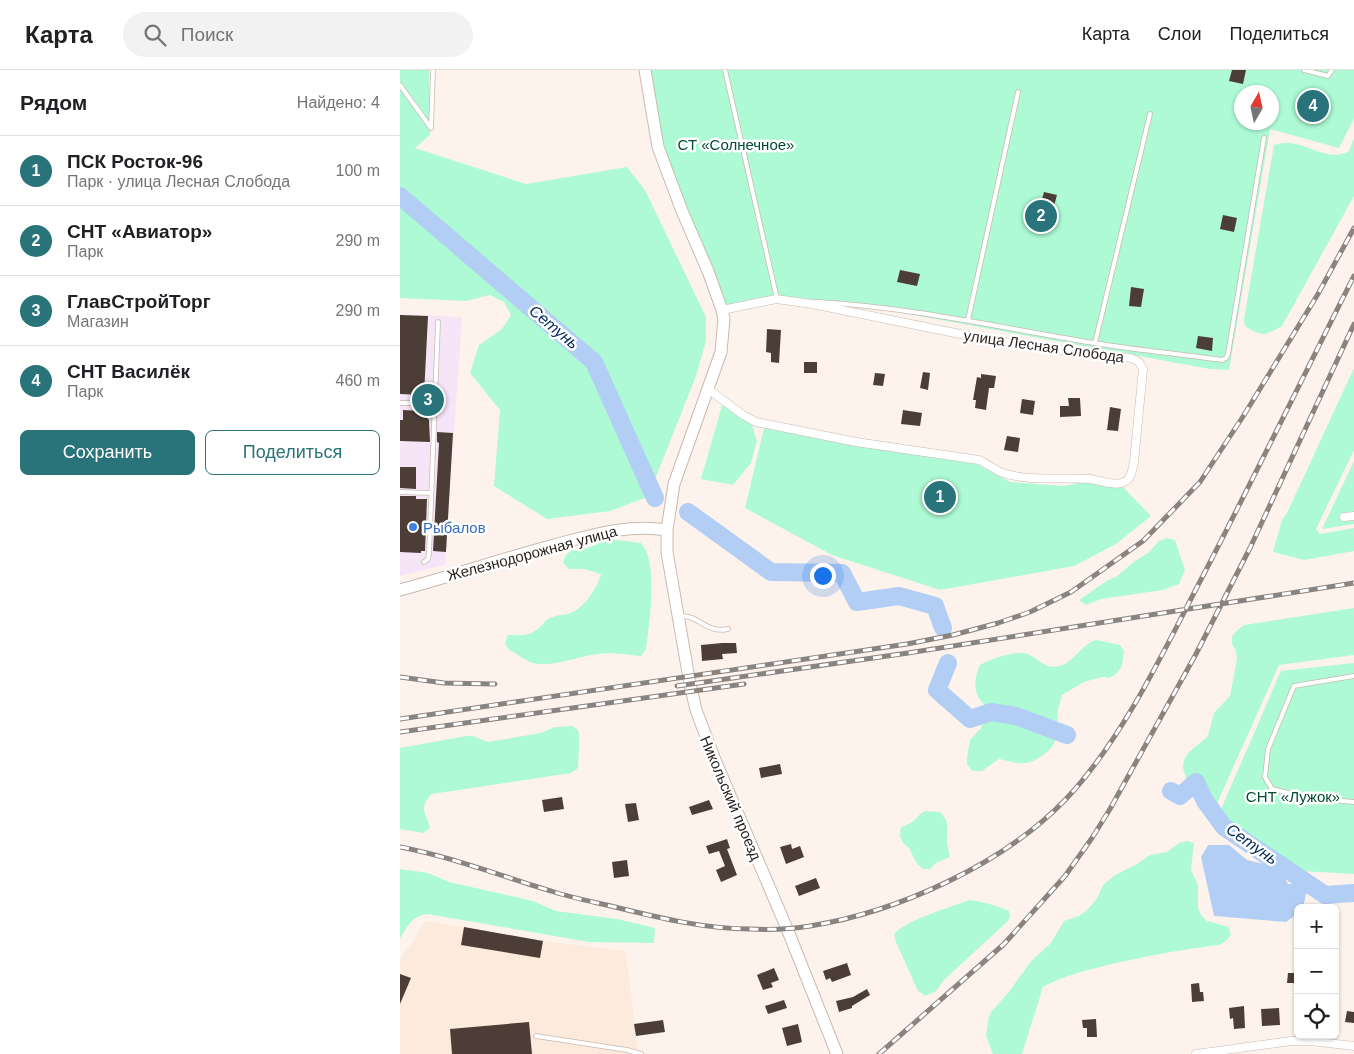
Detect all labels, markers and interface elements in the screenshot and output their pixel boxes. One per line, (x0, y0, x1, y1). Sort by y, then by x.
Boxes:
search box (123, 12, 473, 57)
text: Карта (25, 21, 93, 48)
icon: search (141, 21, 169, 49)
text: Поиск (181, 24, 233, 45)
text: Карта (1082, 24, 1130, 44)
text: Слои (1158, 24, 1202, 44)
text: Поделиться (1230, 24, 1329, 44)
north arrow (1234, 85, 1279, 130)
pin: 4 (1297, 87, 1329, 125)
text: Рядом (20, 91, 87, 114)
text: Найдено: 4 (297, 94, 380, 111)
park label: СТ «Солнечное» (678, 136, 794, 153)
text: ПСК Росток-96 (67, 151, 203, 172)
text: 1 (32, 162, 40, 179)
text: 100 m (336, 162, 380, 179)
text: Парк · улица Лесная Слобода (67, 173, 290, 190)
pin: 2 (1025, 197, 1057, 235)
text: СНТ «Авиатор» (67, 221, 212, 242)
text: 2 (32, 232, 40, 249)
text: 290 m (336, 232, 380, 249)
text: Парк (67, 243, 103, 260)
text: ГлавСтройТорг (67, 291, 211, 312)
text: 3 (32, 302, 40, 319)
text: 290 m (336, 302, 380, 319)
water label: Сетунь (526, 302, 582, 352)
text: Магазин (67, 313, 129, 330)
street label: улица Лесная Слобода (963, 326, 1126, 366)
text: СНТ Василёк (67, 361, 190, 382)
text: 4 (32, 372, 40, 389)
text: 460 m (336, 372, 380, 389)
pin: 3 (412, 381, 444, 419)
text: Парк (67, 383, 103, 400)
button: Сохранить (20, 430, 195, 475)
button: Поделиться (205, 430, 380, 475)
pin: 1 (924, 478, 956, 516)
place label: Рыбалов (423, 519, 486, 536)
marker: Рыбалов (407, 521, 419, 533)
street label: Железнодорожная улица (445, 522, 619, 584)
your location (810, 563, 836, 589)
street label: Никольский проезд (697, 733, 765, 863)
park label: СНТ «Лужок» (1246, 788, 1340, 805)
water label: Сетунь (1223, 820, 1281, 868)
map controls (1294, 904, 1339, 1039)
button: + (1294, 904, 1339, 949)
button: − (1294, 949, 1339, 994)
button: locate (1294, 994, 1339, 1039)

